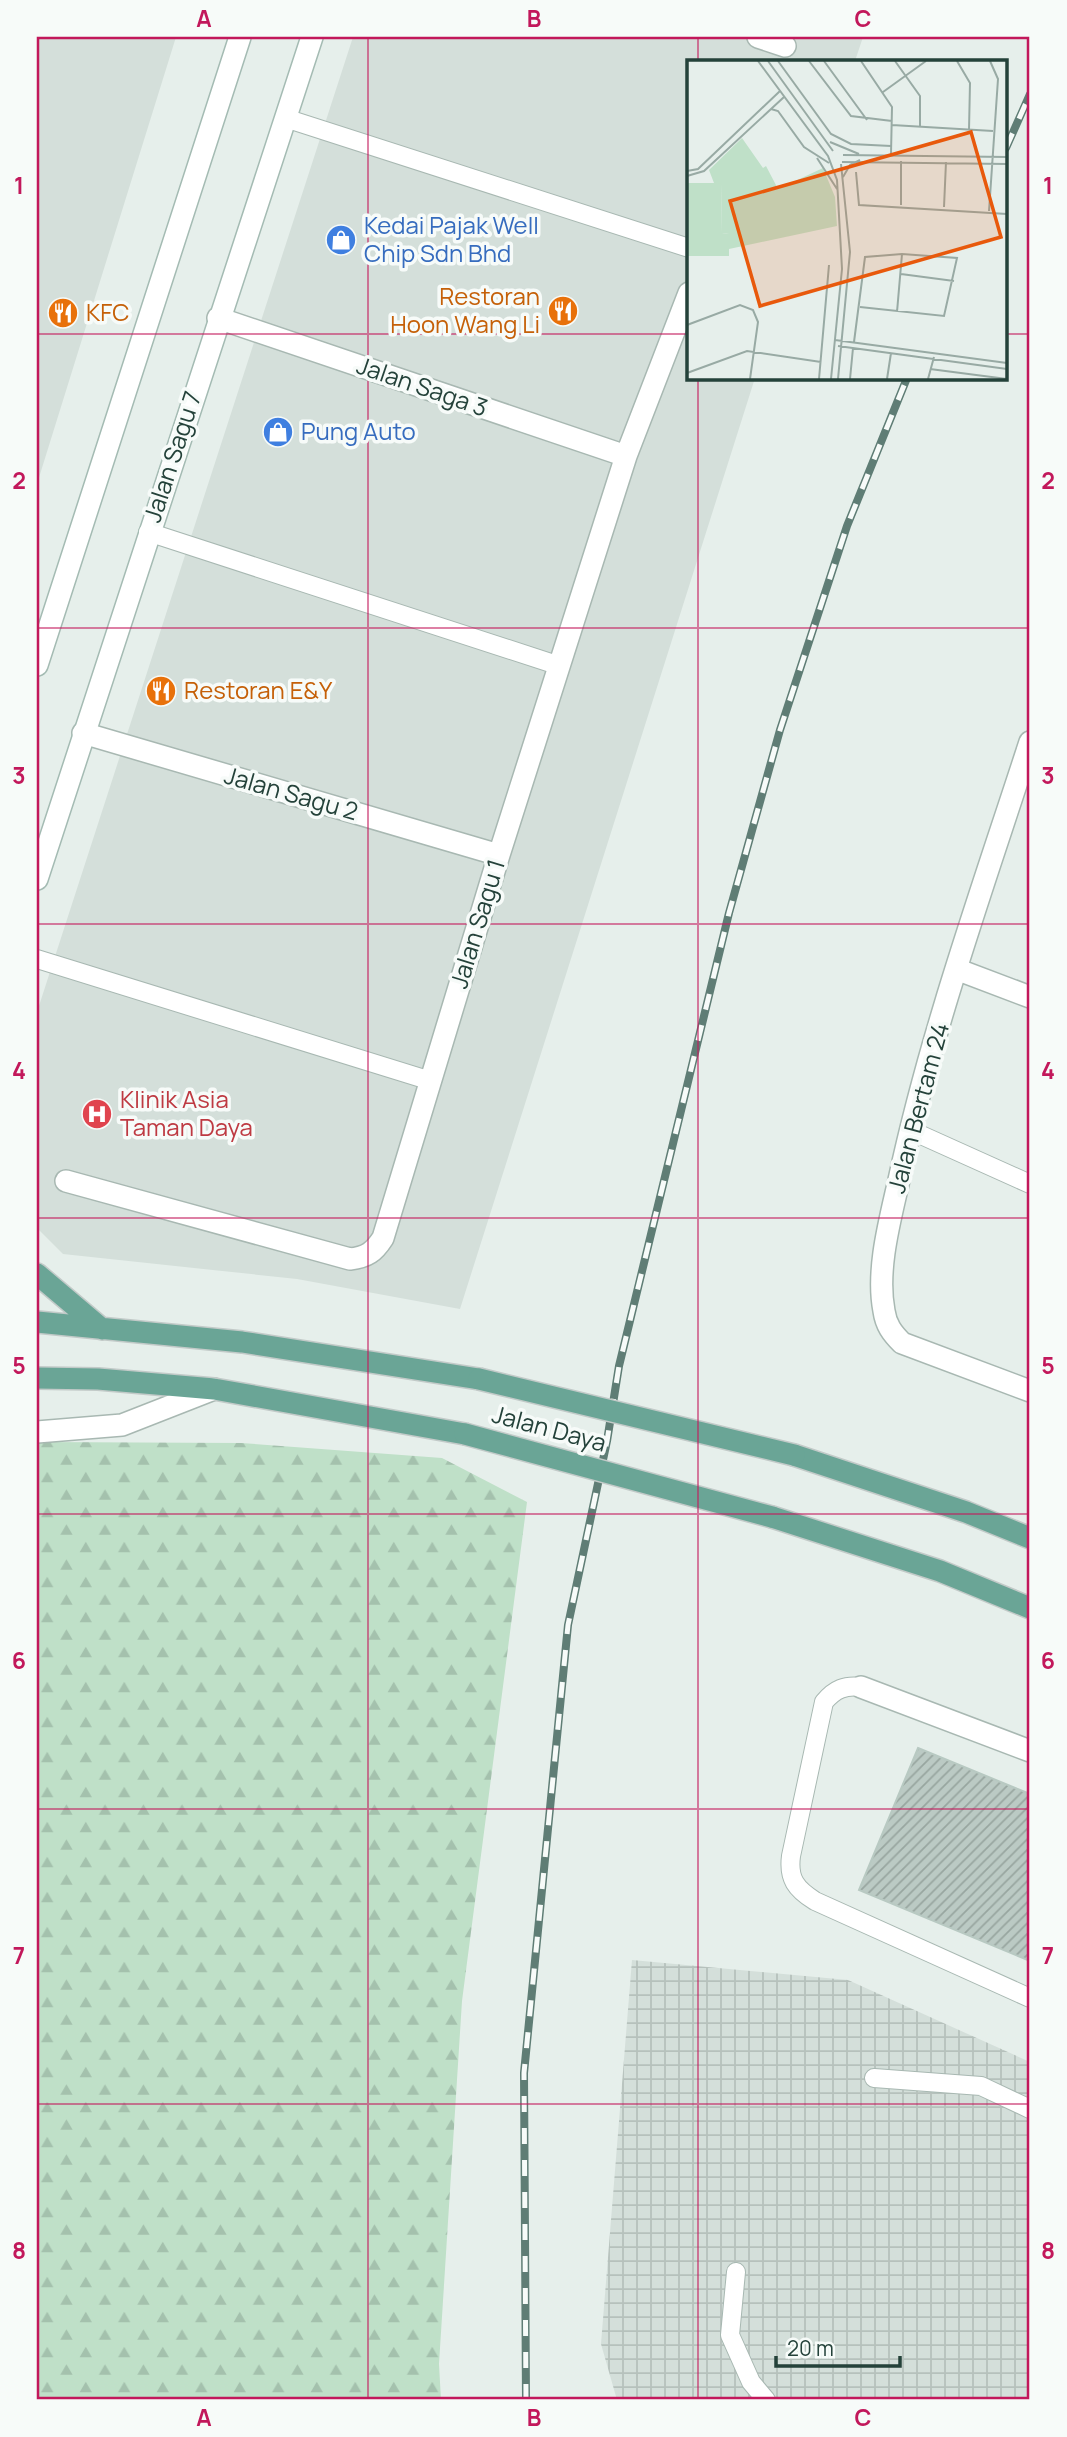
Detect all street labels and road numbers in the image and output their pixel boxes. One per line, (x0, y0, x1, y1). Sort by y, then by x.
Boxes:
street label: Jalan Saga 3 (353, 348, 492, 423)
street label: Jalan Sagu 7 (135, 387, 208, 526)
street label: Jalan Sagu 2 (221, 758, 362, 827)
street label: Jalan Sagu 1 (441, 855, 512, 992)
street label: Jalan Bertam 24 (879, 1019, 956, 1197)
street label: Jalan Daya (489, 1397, 610, 1459)

